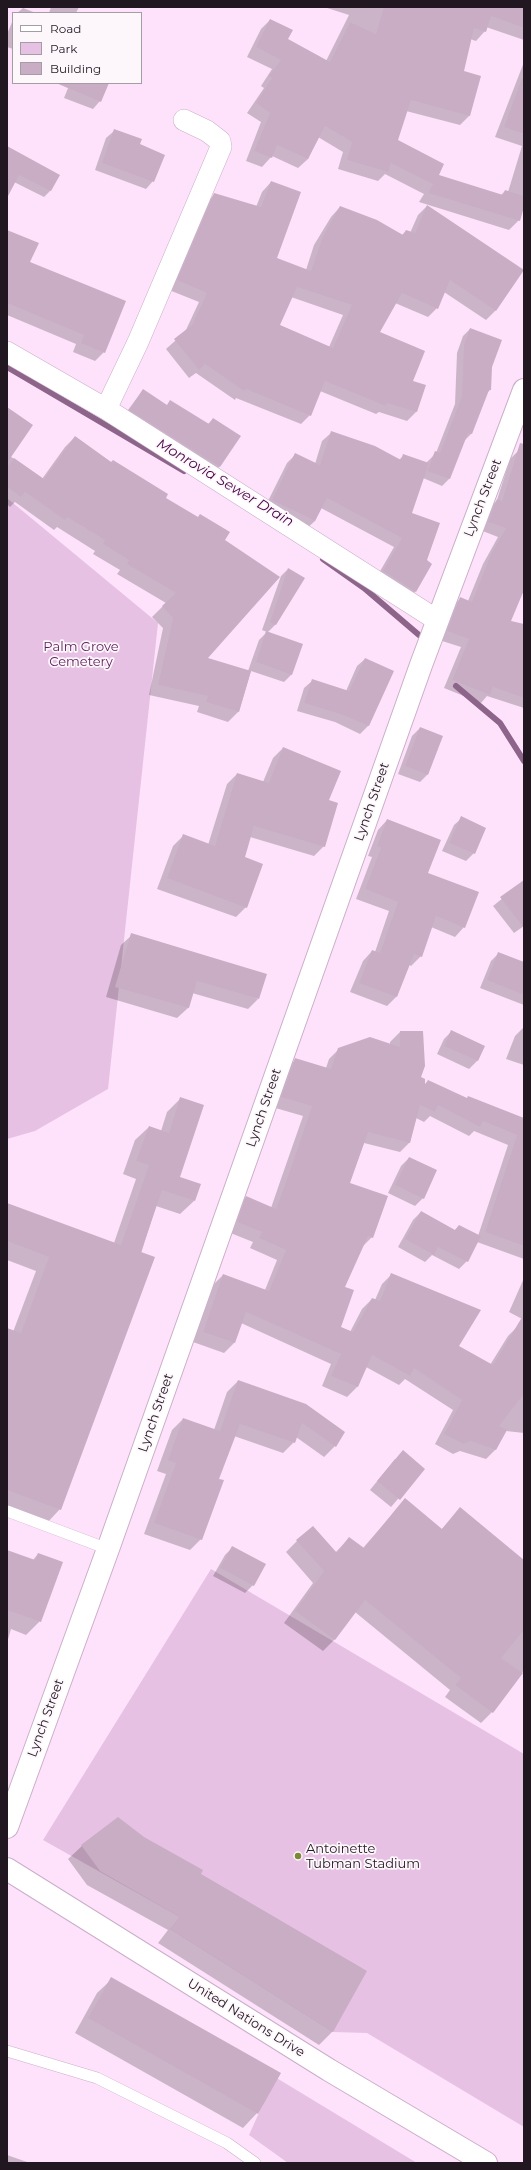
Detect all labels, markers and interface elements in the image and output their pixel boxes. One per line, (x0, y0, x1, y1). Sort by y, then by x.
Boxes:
legend (12, 12, 142, 84)
text: Road (50, 21, 81, 36)
text: Park (50, 41, 77, 56)
text: Building (50, 61, 101, 76)
water label: Monrovia Sewer Drain (154, 435, 296, 531)
street label: Lynch Street (461, 457, 505, 539)
park label: Palm Grove Cemetery (43, 639, 119, 670)
street label: Lynch Street (351, 761, 393, 843)
street label: Lynch Street (243, 1067, 285, 1149)
street label: Lynch Street (135, 1372, 177, 1454)
street label: Lynch Street (25, 1677, 67, 1759)
place label: Antoinette Tubman Stadium (306, 1841, 420, 1872)
marker: Antoinette Tubman Stadium (293, 1851, 303, 1861)
street label: United Nations Drive (184, 1976, 308, 2060)

